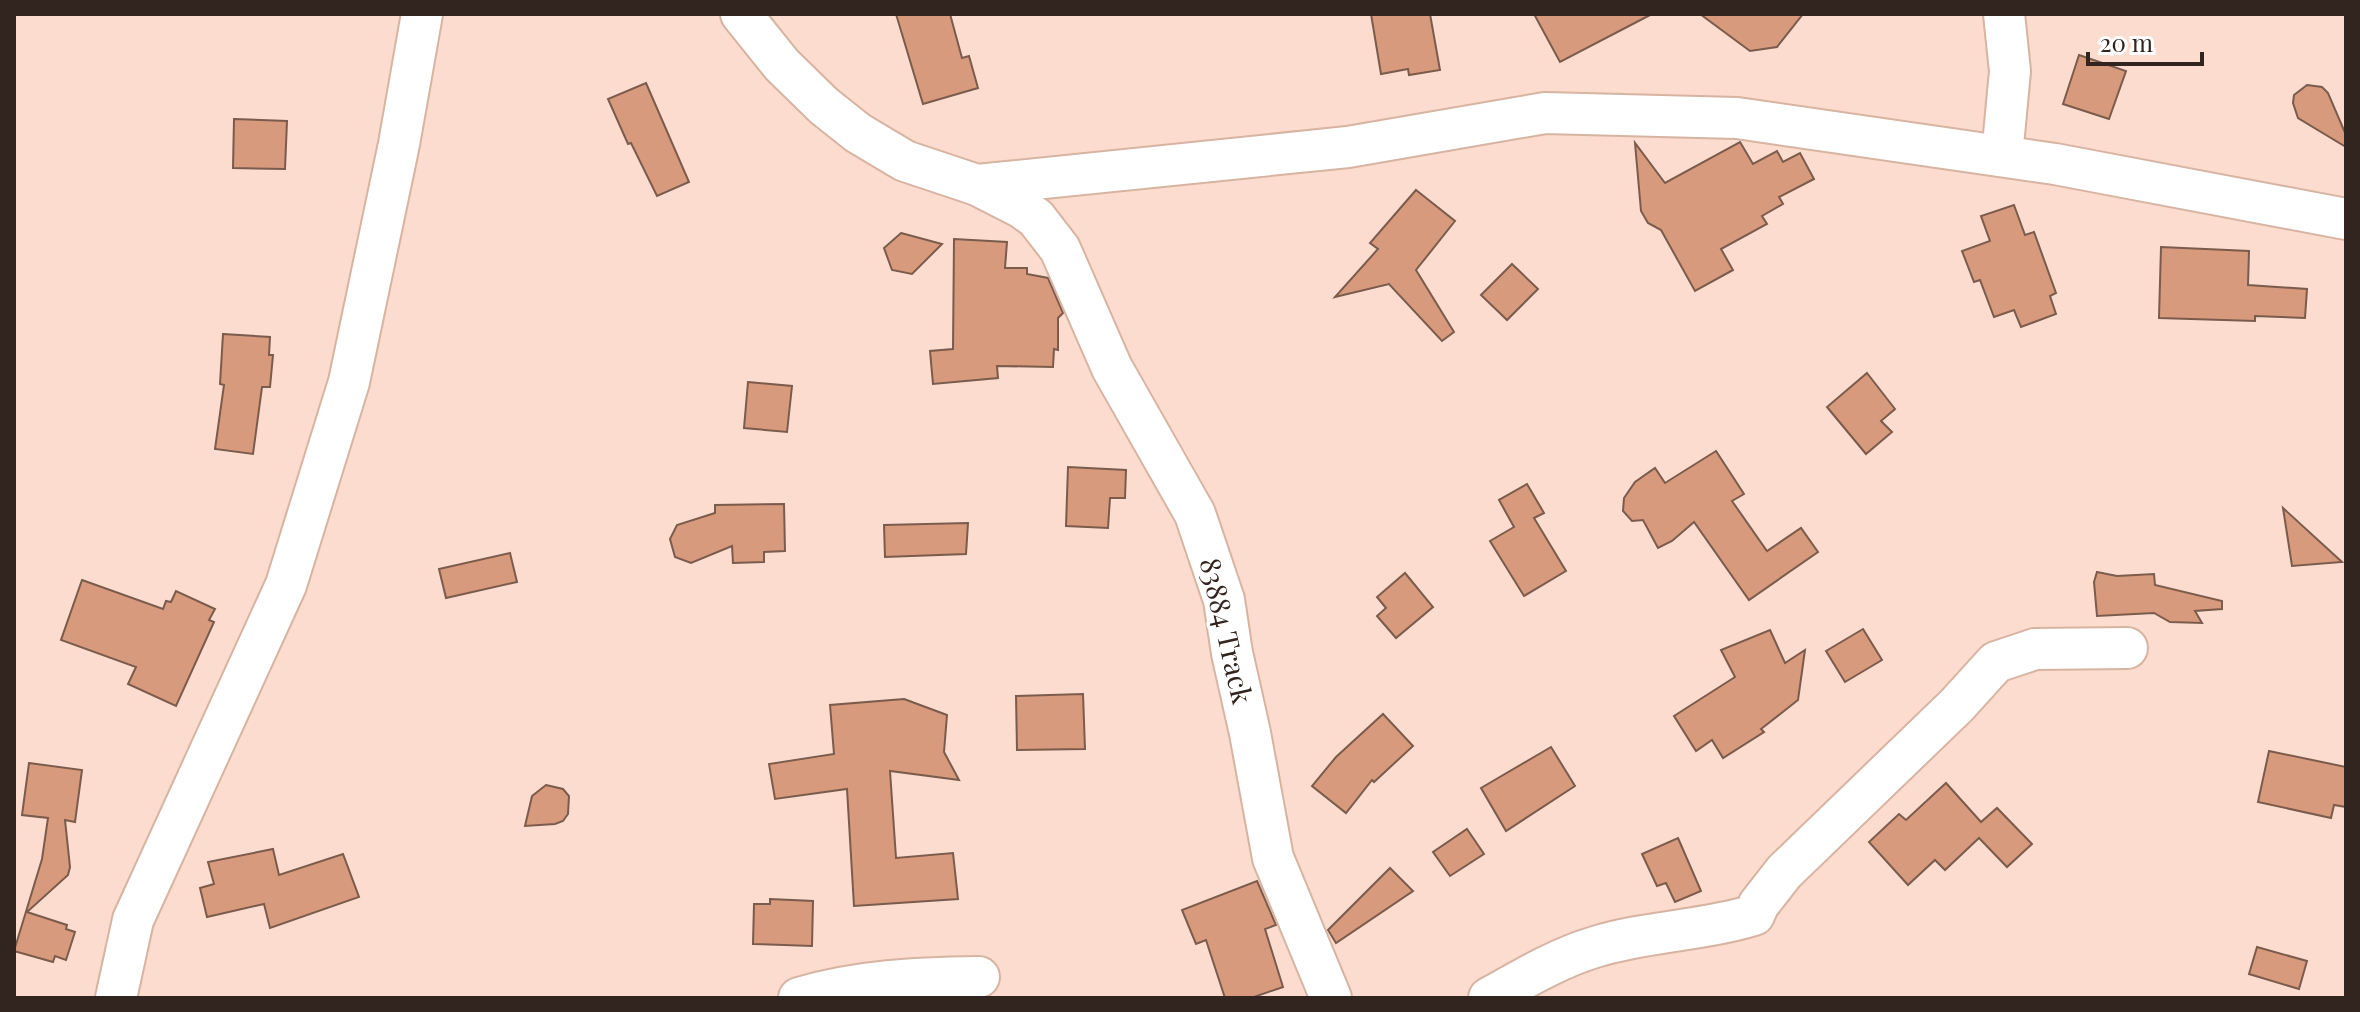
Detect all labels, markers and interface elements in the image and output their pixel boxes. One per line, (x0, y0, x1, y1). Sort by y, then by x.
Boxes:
scale bar (2088, 16, 2202, 66)
text: 20 m (2100, 26, 2153, 58)
street label: 83884 Track (1193, 554, 1262, 708)

